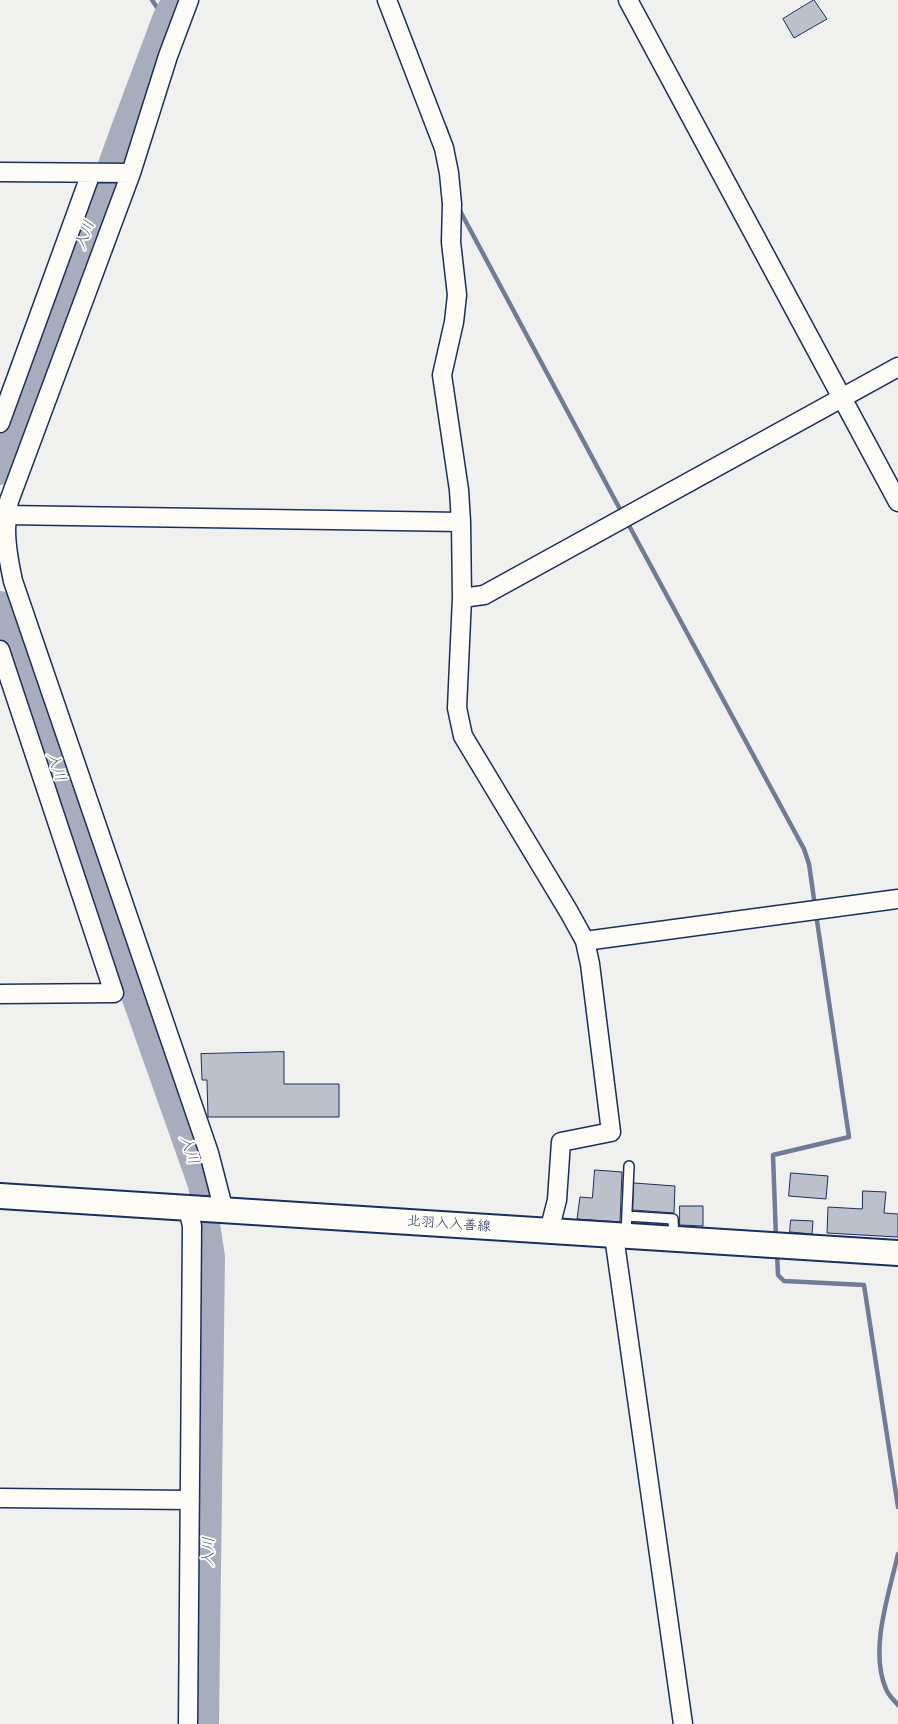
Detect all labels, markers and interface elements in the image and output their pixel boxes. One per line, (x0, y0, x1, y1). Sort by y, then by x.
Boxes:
water label: 入川 (71, 218, 99, 252)
water label: 入川 (43, 750, 69, 784)
water label: 入川 (176, 1133, 202, 1167)
street label: 北羽入入善線 (407, 1213, 491, 1235)
water label: 入川 (200, 1537, 218, 1567)

